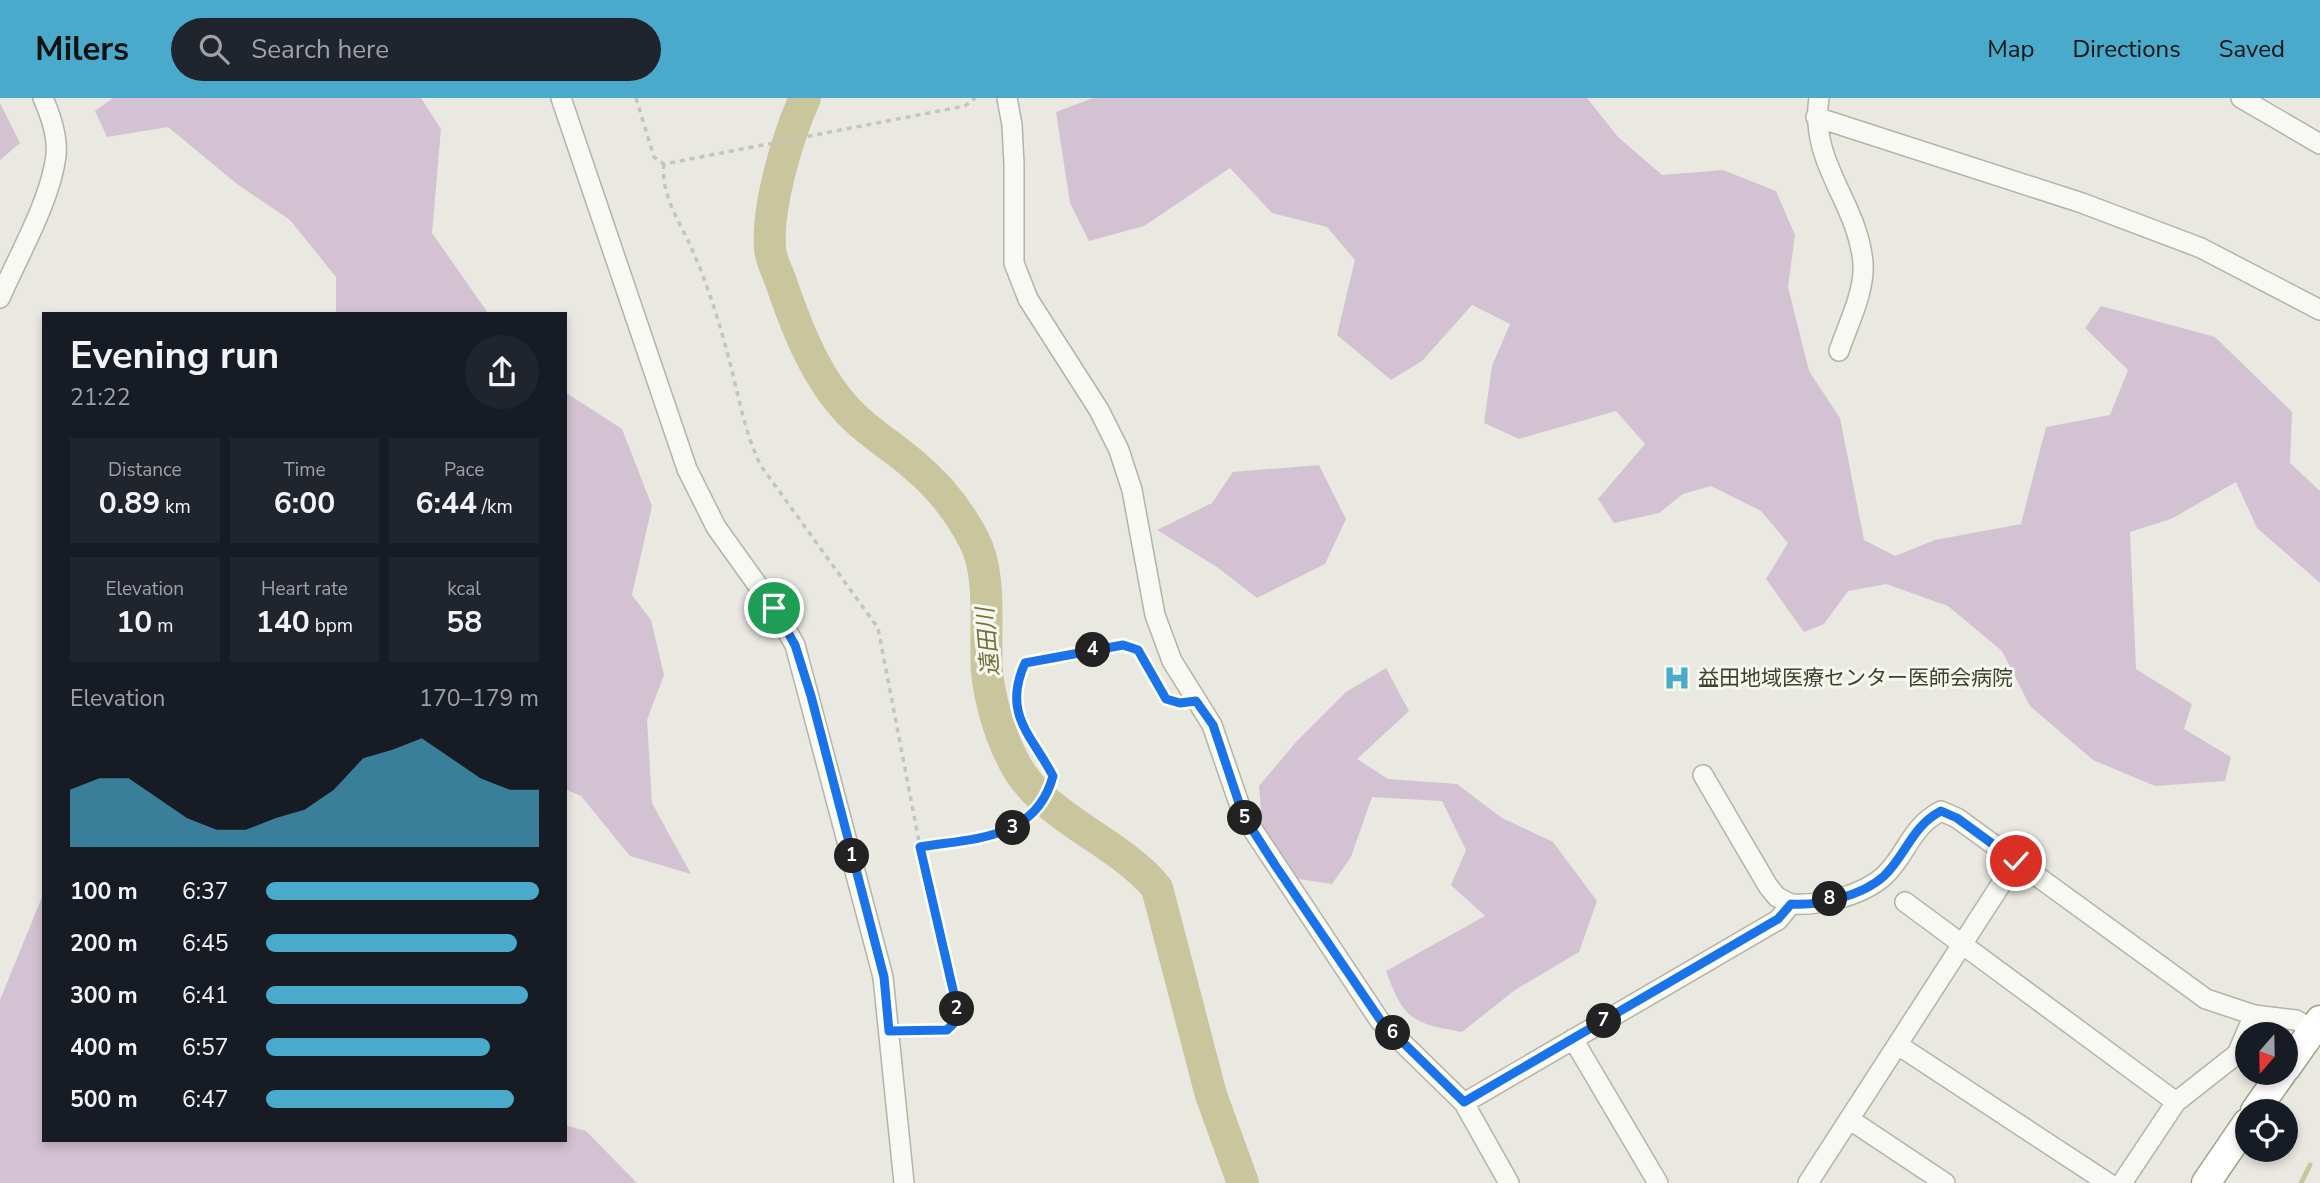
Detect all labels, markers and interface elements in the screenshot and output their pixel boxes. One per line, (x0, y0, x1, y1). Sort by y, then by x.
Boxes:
search box (171, 18, 661, 81)
text: Milers (35, 27, 129, 72)
icon: search (195, 30, 233, 68)
text: Search here (251, 32, 389, 67)
text: Map (1987, 33, 2034, 65)
text: Directions (2072, 33, 2181, 65)
text: Saved (2219, 33, 2285, 65)
text: Evening run (70, 330, 279, 381)
button: share (465, 335, 539, 409)
text: 21:22 (70, 382, 130, 413)
text: Distance (108, 457, 182, 483)
text: Time (283, 457, 326, 483)
text: Pace (444, 457, 484, 483)
text: 0.89 (99, 483, 160, 524)
text: 6:00 (274, 483, 335, 524)
text: 6:44 (415, 483, 477, 524)
text: km (160, 494, 191, 520)
text: /km (477, 494, 513, 520)
text: Elevation (105, 576, 184, 602)
text: Heart rate (261, 576, 348, 602)
text: kcal (447, 576, 481, 602)
pin (744, 578, 804, 638)
icon: arrive (755, 589, 793, 627)
text: 10 (116, 602, 152, 643)
text: 140 (256, 602, 310, 643)
text: 58 (446, 602, 482, 643)
water label: 遠田川 (969, 603, 1006, 678)
text: m (152, 613, 173, 639)
text: bpm (310, 613, 353, 639)
pin: 4 (1076, 632, 1110, 668)
text: 4 (1087, 636, 1098, 662)
hospital icon: 益田地域医療センター医師会病院 (1662, 663, 1692, 693)
place label: 益田地域医療センター医師会病院 (1698, 664, 2013, 692)
text: Elevation (70, 683, 165, 714)
text: 170–179 m (419, 683, 539, 714)
pin: 5 (1228, 800, 1262, 836)
text: 5 (1239, 804, 1250, 830)
pin: 3 (996, 810, 1030, 846)
text: 3 (1007, 814, 1018, 840)
pin (1986, 831, 2046, 891)
pin: 1 (834, 838, 870, 874)
text: 1 (846, 842, 857, 868)
icon: check (1997, 842, 2035, 880)
text: 100 m (70, 876, 138, 907)
text: 6:37 (182, 876, 229, 907)
pin: 8 (1812, 882, 1848, 916)
text: 8 (1824, 885, 1835, 911)
text: 200 m (70, 928, 138, 959)
text: 6:45 (182, 928, 229, 959)
text: 300 m (70, 980, 138, 1011)
text: 6:41 (182, 980, 229, 1011)
pin: 2 (940, 992, 974, 1026)
text: 2 (951, 995, 962, 1021)
pin: 7 (1586, 1004, 1622, 1038)
text: 7 (1598, 1007, 1609, 1033)
pin: 6 (1376, 1016, 1410, 1051)
text: 6 (1387, 1019, 1398, 1045)
north arrow (2235, 1022, 2298, 1085)
map controls (2235, 1022, 2298, 1162)
text: 400 m (70, 1032, 138, 1063)
text: 6:57 (182, 1032, 229, 1063)
text: 500 m (70, 1084, 138, 1115)
text: 6:47 (182, 1084, 229, 1115)
button: locate (2235, 1099, 2298, 1162)

